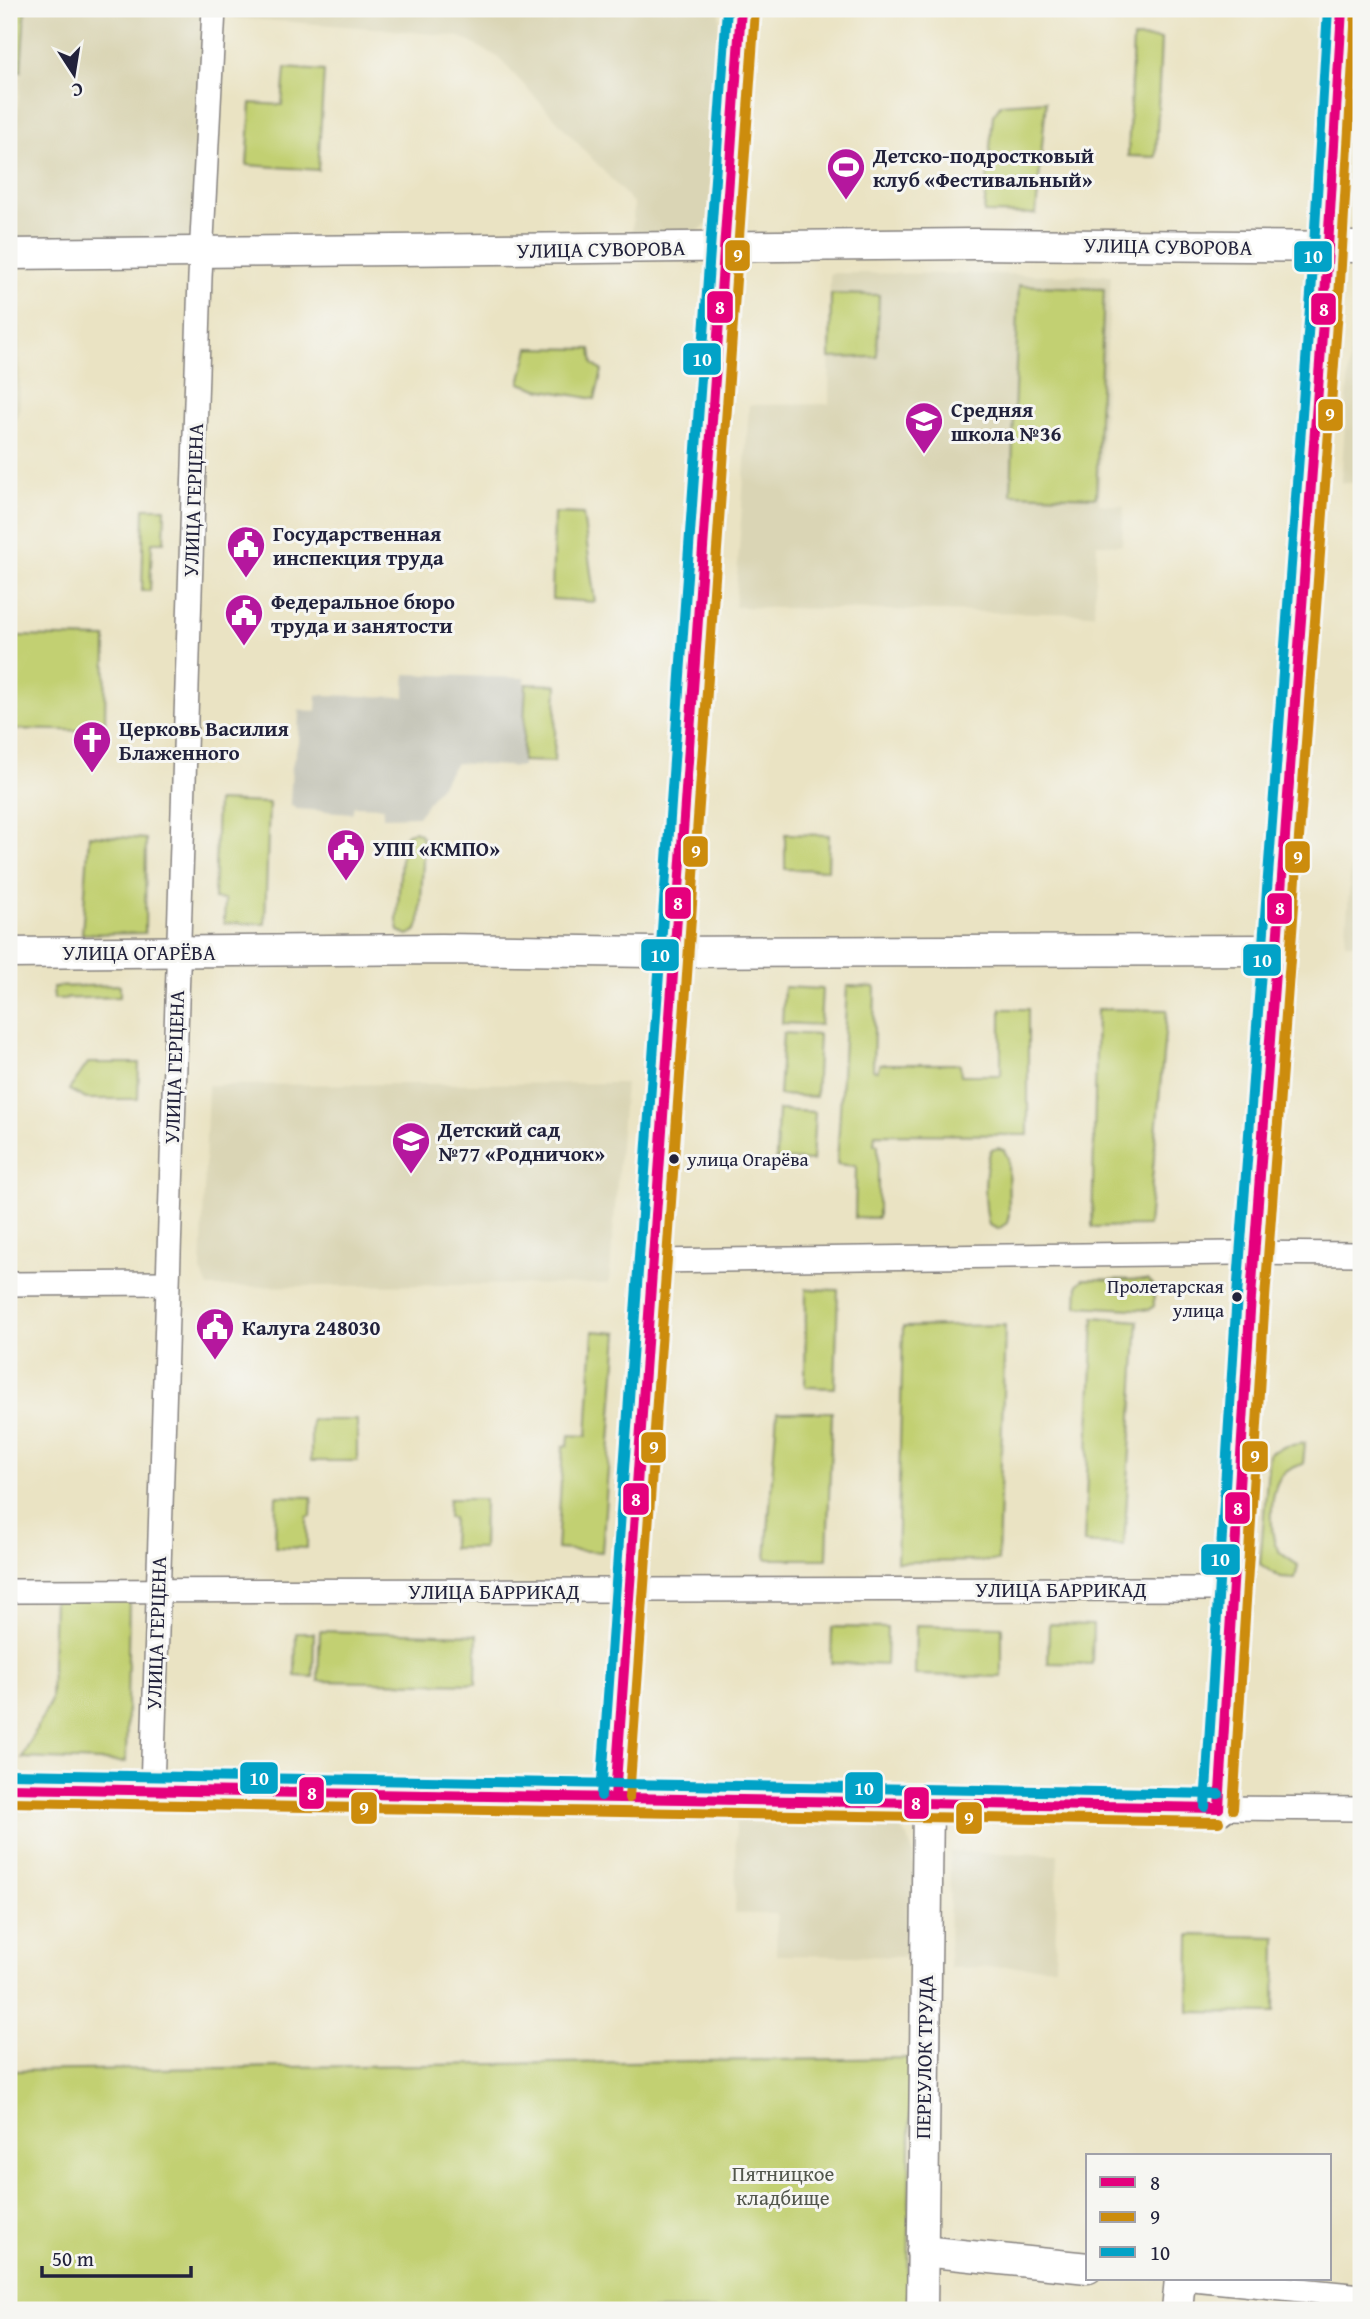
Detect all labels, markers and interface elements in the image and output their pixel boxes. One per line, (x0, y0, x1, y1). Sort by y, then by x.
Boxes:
north arrow (38, 38, 108, 108)
text: С (69, 76, 86, 105)
place label: Детско-подростковый клуб «Фестивальный» (872, 140, 1094, 195)
sports icon: Детско-подростковый клуб «Фестивальный» (825, 146, 867, 201)
street label: УЛИЦА СУВОРОВА (1083, 229, 1253, 263)
street label: УЛИЦА СУВОРОВА (516, 232, 686, 266)
line badge: 9 (724, 239, 751, 272)
line badge: 10 (1293, 240, 1333, 273)
text: 9 (733, 241, 743, 269)
text: 10 (1303, 242, 1323, 270)
line badge: 8 (706, 290, 734, 324)
line badge: 8 (1310, 292, 1337, 326)
text: 8 (715, 293, 725, 321)
text: 8 (1319, 295, 1329, 323)
line badge: 10 (682, 342, 722, 376)
text: 10 (692, 345, 712, 373)
place label: Средняя школа №36 (951, 394, 1062, 449)
line badge: 9 (1317, 398, 1344, 432)
school or university icon: Средняя школа №36 (903, 400, 945, 455)
text: 9 (1325, 400, 1335, 428)
street label: УЛИЦА ГЕРЦЕНА (175, 422, 211, 578)
place label: Государственная инспекция труда (273, 518, 444, 573)
public building icon: Государственная инспекция труда (225, 524, 267, 579)
place label: Федеральное бюро труда и занятости (271, 586, 455, 641)
public building icon: Федеральное бюро труда и занятости (223, 592, 265, 647)
place label: Церковь Василия Блаженного (119, 713, 289, 768)
church icon: Церковь Василия Блаженного (71, 719, 113, 774)
public building icon: УПП «КМПО» (325, 827, 367, 882)
place label: УПП «КМПО» (373, 833, 500, 864)
line badge: 9 (682, 835, 709, 868)
text: 9 (691, 837, 701, 865)
line badge: 9 (1284, 840, 1311, 874)
text: 9 (1293, 843, 1303, 871)
line badge: 8 (664, 886, 692, 920)
text: 8 (673, 889, 683, 917)
line badge: 8 (1266, 892, 1293, 925)
text: 8 (1275, 894, 1285, 922)
street label: УЛИЦА ОГАРЁВА (62, 937, 216, 968)
line badge: 10 (640, 938, 680, 972)
text: 10 (650, 941, 670, 969)
line badge: 10 (1242, 943, 1282, 977)
text: 10 (1252, 946, 1272, 974)
street label: УЛИЦА ГЕРЦЕНА (156, 989, 192, 1145)
place label: Детский сад №77 «Родничок» (437, 1114, 605, 1169)
school or university icon: Детский сад №77 «Родничок» (390, 1120, 432, 1175)
place label: улица Огарёва (686, 1145, 809, 1173)
marker: улица Огарёва (667, 1152, 681, 1166)
place label: Пролетарская улица (1107, 1272, 1224, 1324)
marker: Пролетарская улица (1230, 1290, 1244, 1304)
public building icon: Калуга 248030 (194, 1306, 236, 1361)
place label: Калуга 248030 (242, 1312, 380, 1343)
line badge: 9 (640, 1431, 667, 1464)
text: 9 (649, 1433, 659, 1461)
line badge: 9 (1241, 1440, 1269, 1473)
text: 9 (1250, 1442, 1260, 1470)
line badge: 8 (622, 1482, 650, 1516)
text: 8 (631, 1485, 641, 1513)
line badge: 8 (1224, 1491, 1251, 1525)
text: 8 (1233, 1494, 1243, 1522)
line badge: 10 (1200, 1543, 1241, 1576)
text: 10 (1210, 1545, 1230, 1573)
street label: УЛИЦА ГЕРЦЕНА (138, 1555, 174, 1711)
street label: УЛИЦА БАРРИКАД (975, 1574, 1147, 1605)
street label: УЛИЦА БАРРИКАД (408, 1576, 580, 1607)
line badge: 10 (239, 1761, 279, 1795)
text: 10 (249, 1764, 269, 1792)
line badge: 10 (844, 1771, 884, 1805)
text: 10 (854, 1774, 874, 1802)
line badge: 8 (298, 1776, 325, 1810)
text: 8 (307, 1779, 317, 1807)
line badge: 8 (903, 1786, 930, 1820)
text: 8 (911, 1789, 921, 1817)
line badge: 9 (350, 1791, 378, 1825)
text: 9 (359, 1794, 369, 1822)
line badge: 9 (955, 1801, 983, 1835)
text: 9 (964, 1804, 974, 1832)
street label: ПЕРЕУЛОК ТРУДА (907, 1974, 941, 2140)
legend (1086, 2154, 1332, 2280)
park label: Пятницкое кладбище (732, 2158, 834, 2213)
text: 8 (1150, 2167, 1160, 2198)
text: 9 (1150, 2201, 1160, 2232)
scale bar (42, 2235, 191, 2279)
text: 10 (1150, 2237, 1170, 2268)
text: 50 m (52, 2243, 94, 2274)

